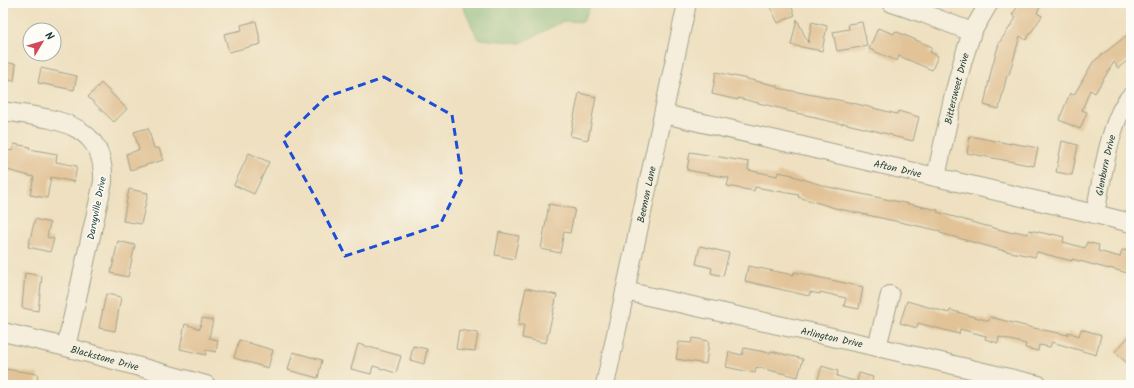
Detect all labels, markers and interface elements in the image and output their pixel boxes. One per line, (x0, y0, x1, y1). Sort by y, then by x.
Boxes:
north arrow (22, 22, 62, 62)
text: N (40, 28, 58, 45)
street label: Bittersweet Drive (941, 50, 974, 126)
street label: Glenburn Drive (1092, 132, 1121, 197)
street label: Afton Drive (872, 156, 923, 183)
street label: Beemon Lane (633, 164, 661, 224)
street label: Darvyville Drive (83, 175, 111, 241)
street label: Arlington Drive (799, 323, 865, 353)
street label: Blackstone Drive (69, 342, 141, 376)

